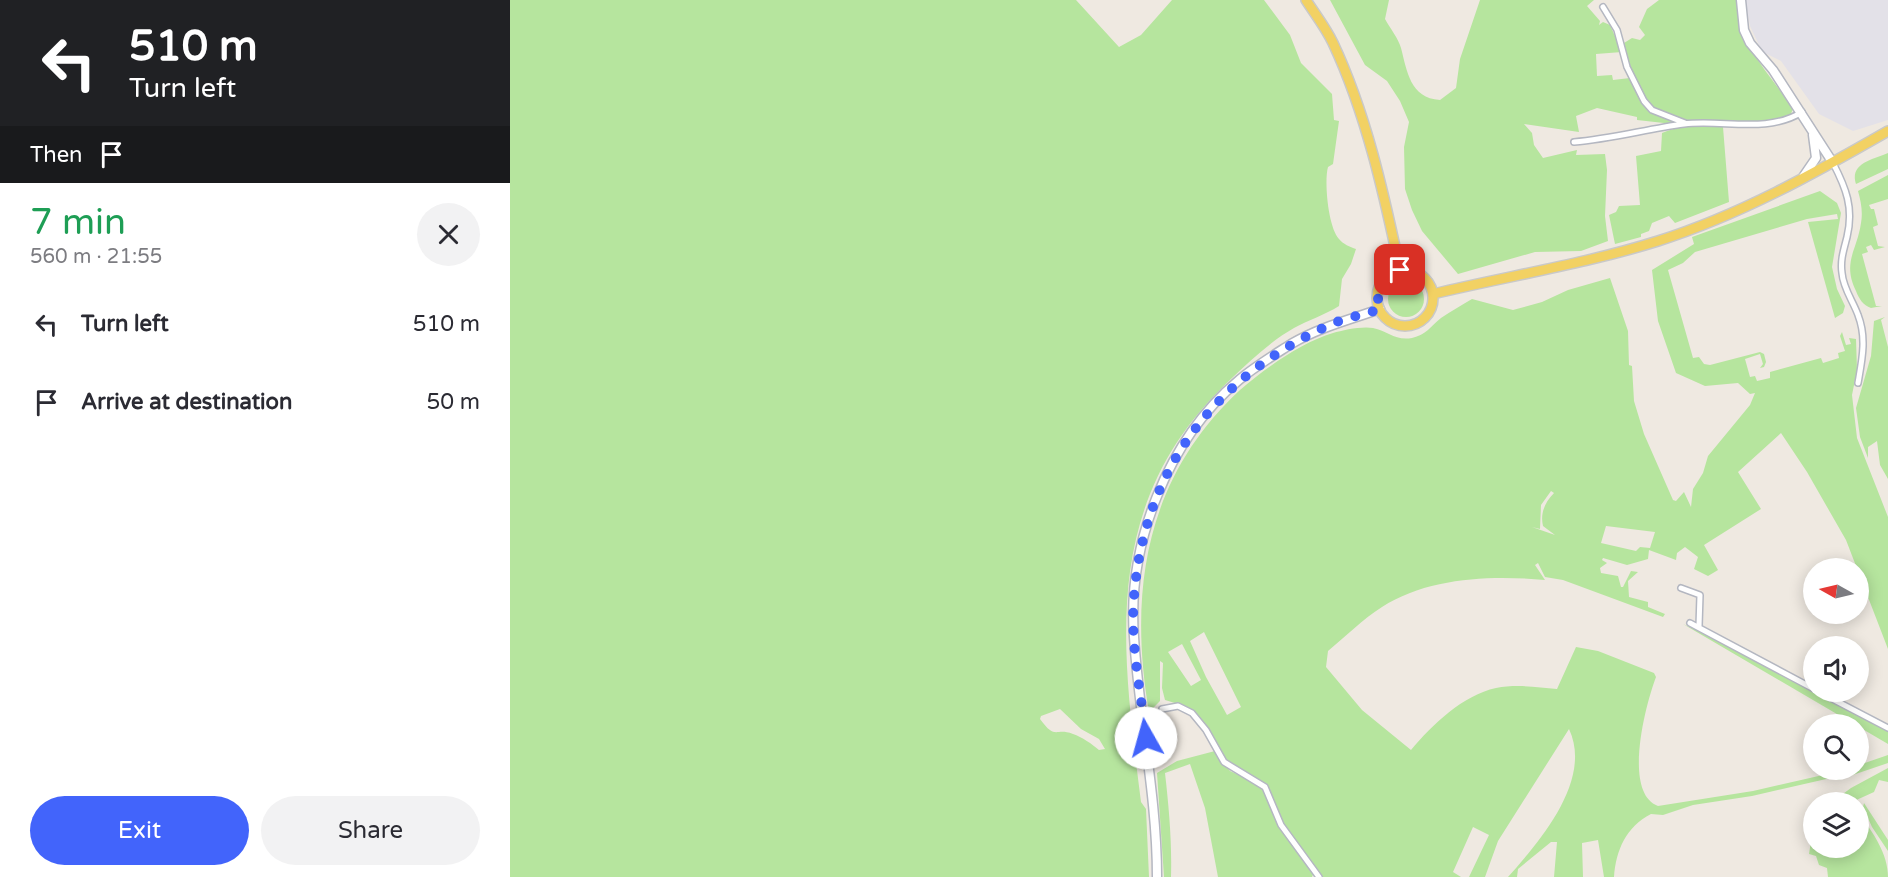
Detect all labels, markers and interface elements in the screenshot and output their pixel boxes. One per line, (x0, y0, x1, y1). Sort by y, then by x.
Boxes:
text: 510 m (129, 21, 258, 72)
icon: left (30, 24, 108, 102)
text: Turn left (129, 72, 236, 105)
icon: arrive (95, 138, 128, 171)
text: Then (30, 142, 83, 168)
text: 7 min (30, 201, 126, 244)
button: close (417, 203, 480, 266)
pin (1374, 244, 1425, 295)
text: 560 m · 21:55 (30, 245, 162, 269)
icon: arrive (1383, 253, 1416, 286)
icon: left (30, 308, 63, 341)
text: Turn left (81, 311, 169, 337)
text: 510 m (413, 311, 480, 337)
icon: arrive (30, 386, 63, 419)
text: Arrive at destination (81, 389, 292, 415)
text: 50 m (426, 389, 480, 415)
north arrow (1803, 558, 1869, 624)
map controls (1803, 558, 1869, 858)
button: sound (1803, 636, 1869, 702)
position arrow (1114, 706, 1178, 770)
button: search (1803, 714, 1869, 780)
button: layers (1803, 792, 1869, 858)
button: Exit (30, 796, 249, 865)
button: Share (261, 796, 480, 865)

